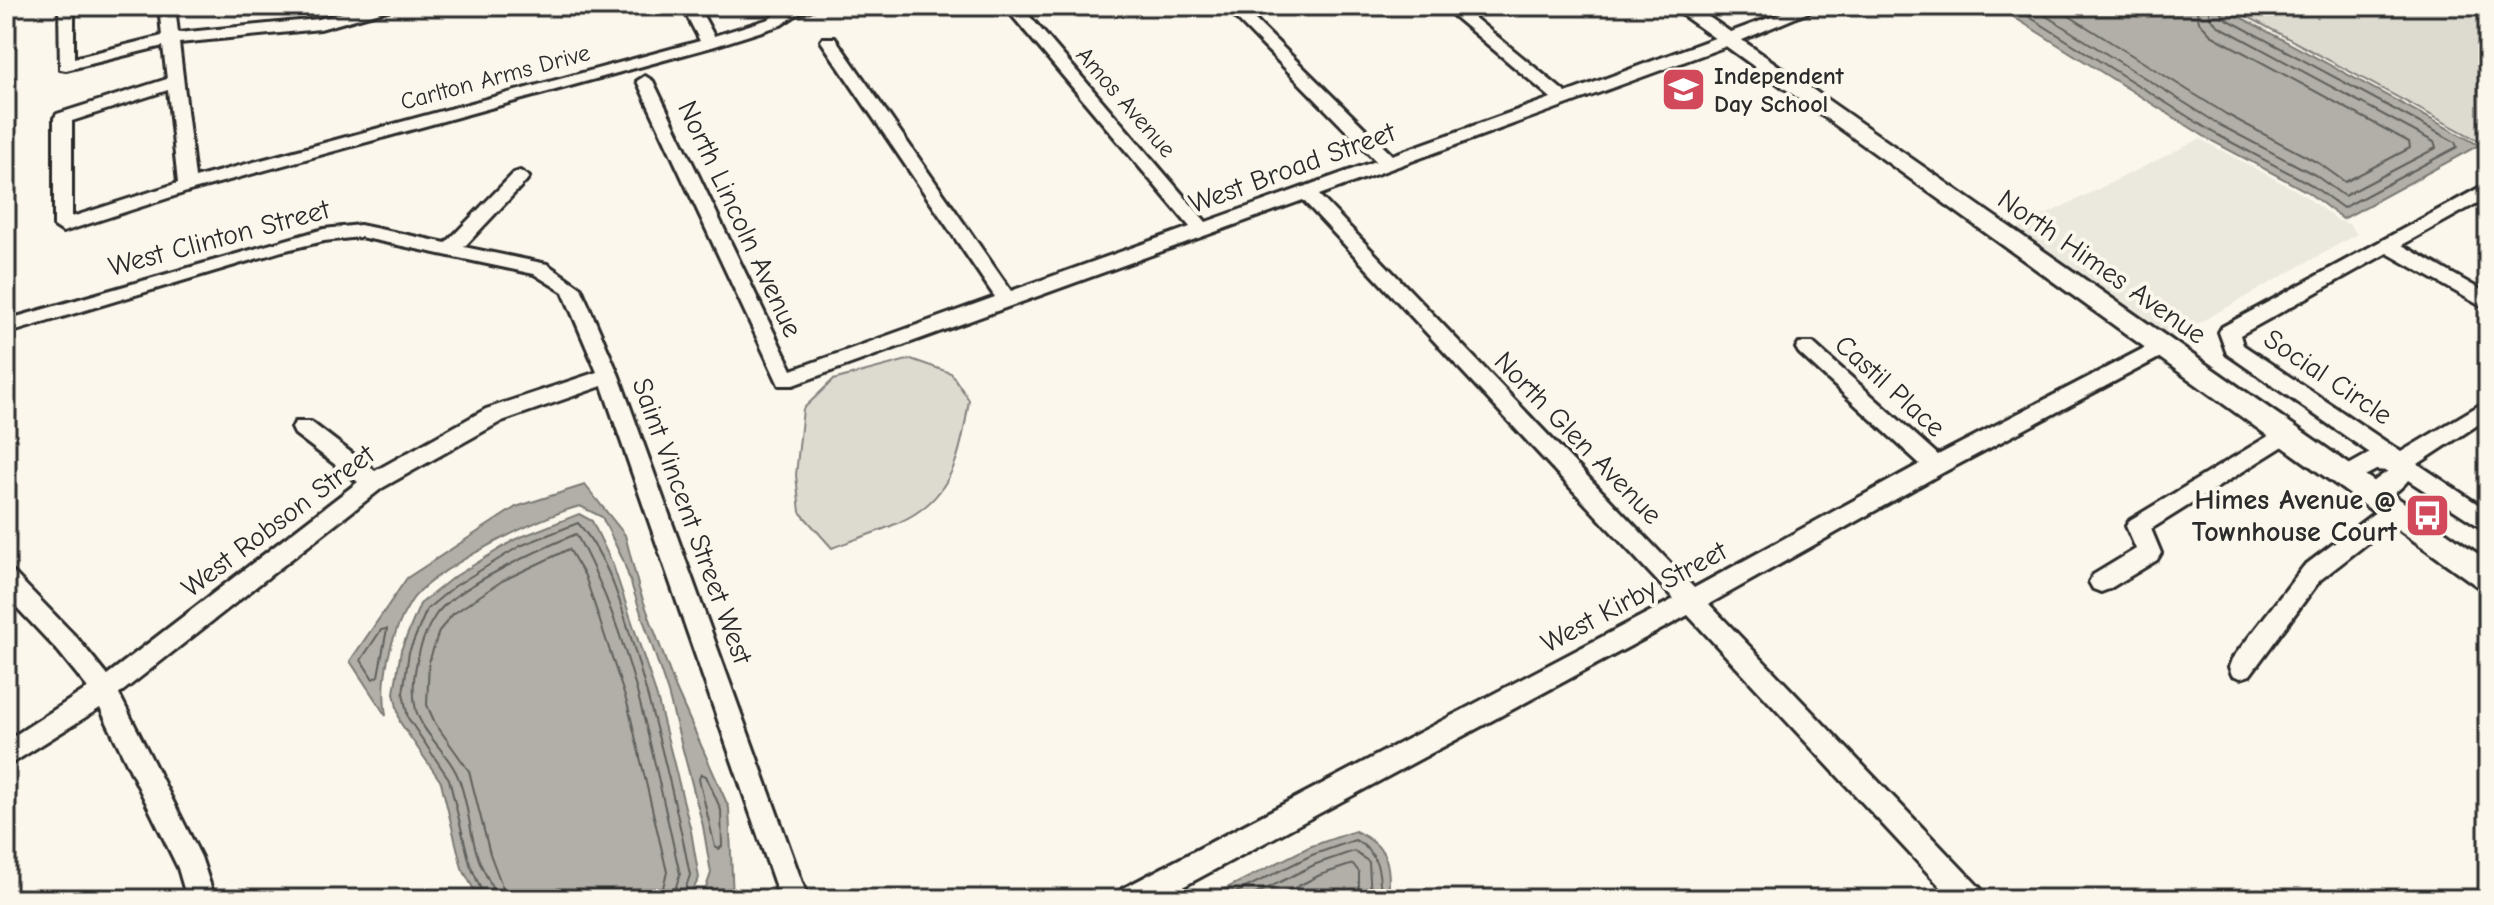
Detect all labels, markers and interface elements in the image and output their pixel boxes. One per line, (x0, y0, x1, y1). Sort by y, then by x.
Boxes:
street label: Carlton Arms Drive (397, 38, 593, 116)
street label: Amos Avenue (1070, 41, 1182, 163)
place label: Independent Day School (1714, 62, 1845, 118)
school or university icon: Independent Day School (1659, 66, 1707, 114)
street label: North Lincoln Avenue (671, 96, 809, 342)
street label: West Broad Street (1185, 116, 1400, 220)
street label: North Himes Avenue (1992, 183, 2212, 351)
street label: West Clinton Street (105, 193, 334, 283)
street label: Social Circle (2258, 322, 2398, 432)
street label: Castil Place (1828, 328, 1952, 444)
street label: North Glen Avenue (1488, 345, 1668, 531)
street label: Saint Vincent Street West (625, 374, 759, 669)
street label: West Robson Street (175, 438, 381, 604)
place label: Himes Avenue @ Townhouse Court (2192, 484, 2398, 548)
bus stop icon: Himes Avenue @ Townhouse Court (2404, 492, 2452, 540)
street label: West Kirby Street (1536, 534, 1733, 659)

